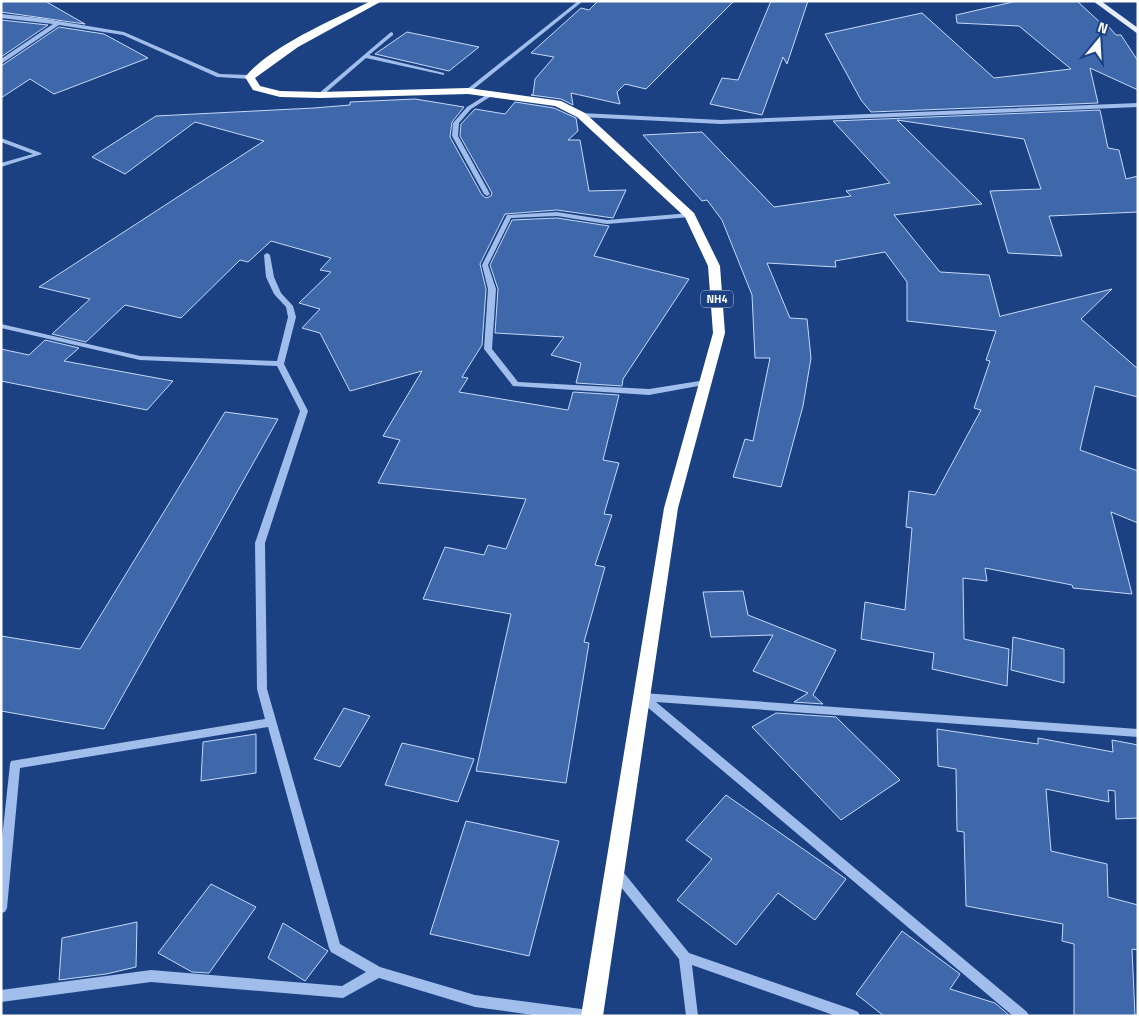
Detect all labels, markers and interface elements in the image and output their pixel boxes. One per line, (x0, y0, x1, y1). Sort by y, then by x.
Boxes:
north arrow (1074, 15, 1124, 65)
text: N (1095, 16, 1111, 39)
road number: NH4 (701, 290, 733, 308)

